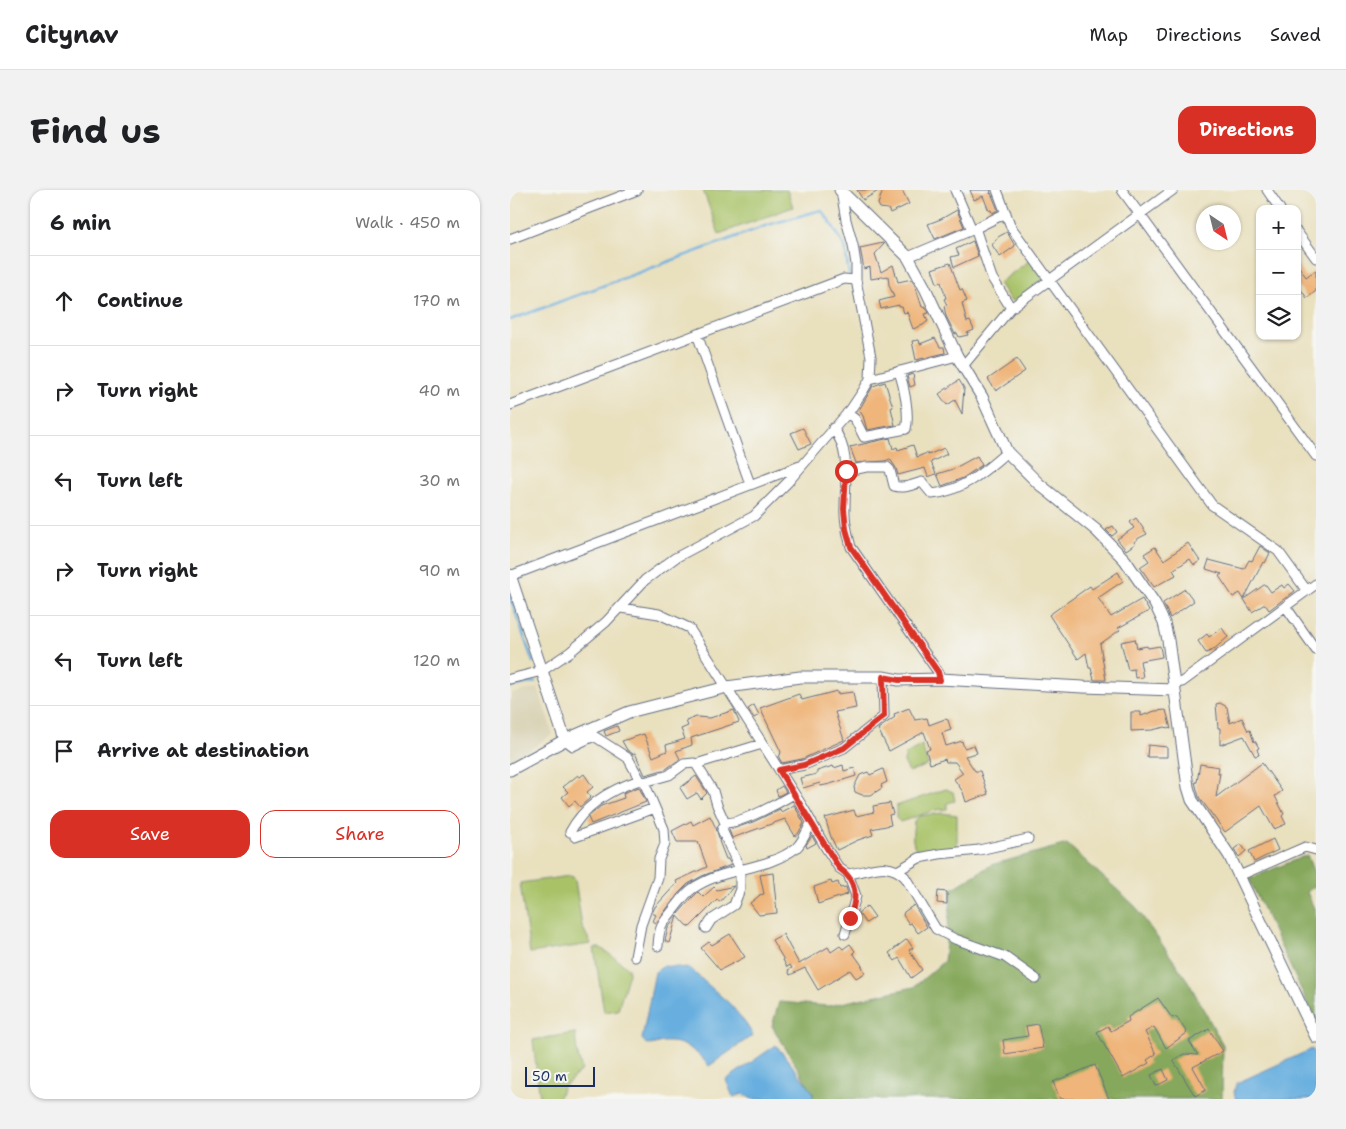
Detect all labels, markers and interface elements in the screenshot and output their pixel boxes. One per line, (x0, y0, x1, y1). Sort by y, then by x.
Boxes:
text: Citynav (25, 19, 119, 51)
text: Map (1090, 23, 1128, 47)
text: Directions (1156, 23, 1242, 47)
text: Saved (1270, 23, 1321, 47)
button: Directions (1178, 106, 1316, 154)
text: Find us (30, 107, 161, 154)
north arrow (1196, 205, 1241, 250)
map controls (1256, 205, 1301, 340)
button: + (1256, 205, 1301, 250)
text: 6 min (50, 209, 111, 237)
text: Walk · 450 m (355, 212, 460, 233)
button: − (1256, 250, 1301, 295)
icon: ahead (50, 287, 78, 315)
text: Continue (97, 288, 183, 313)
text: 170 m (413, 290, 460, 311)
button: layers (1256, 295, 1301, 340)
icon: right (50, 377, 78, 405)
text: Turn right (97, 378, 198, 403)
text: 40 m (418, 380, 460, 401)
route start (835, 460, 858, 483)
icon: left (50, 467, 78, 495)
text: Turn left (97, 468, 183, 493)
text: 30 m (419, 470, 460, 491)
icon: right (50, 557, 78, 585)
text: Turn right (97, 558, 198, 583)
text: 90 m (419, 560, 460, 581)
icon: left (50, 647, 78, 675)
text: Turn left (97, 648, 183, 673)
text: 120 m (413, 650, 460, 671)
icon: arrive (50, 737, 78, 765)
text: Arrive at destination (97, 738, 309, 763)
button: Save (50, 810, 250, 858)
button: Share (260, 810, 460, 858)
route end (839, 907, 862, 930)
scale bar (525, 1064, 595, 1087)
text: 50 m (532, 1067, 567, 1085)

